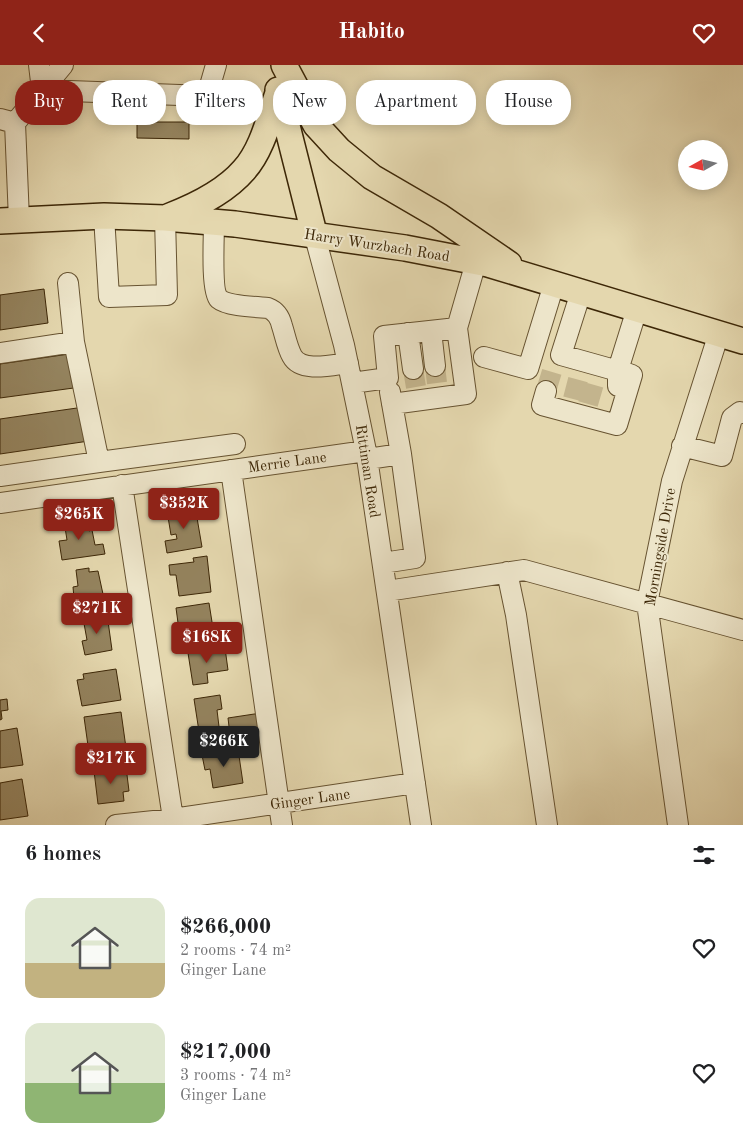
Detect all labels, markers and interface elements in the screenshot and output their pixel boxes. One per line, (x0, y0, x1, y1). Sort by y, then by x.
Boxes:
icon: back (25, 19, 53, 47)
icon: heart (690, 19, 718, 47)
text: Habito (338, 21, 405, 43)
chip: Buy (15, 80, 83, 125)
chip: Rent (93, 80, 166, 125)
chip: Filters (176, 80, 263, 125)
chip: New (273, 80, 346, 125)
chip: Apartment (356, 80, 476, 125)
chip: House (486, 80, 571, 125)
north arrow (678, 140, 728, 190)
map controls (678, 140, 728, 190)
street label: Harry Wurzbach Road (303, 228, 451, 265)
street label: Rittiman Road (352, 423, 381, 519)
street label: Merrie Lane (247, 451, 328, 476)
pin: $352K (149, 487, 219, 530)
street label: Morningside Drive (644, 487, 679, 608)
text: $352K (159, 496, 209, 512)
pin: $265K (44, 499, 114, 541)
text: $265K (54, 507, 104, 523)
pin: $271K (62, 593, 132, 635)
text: $271K (72, 601, 122, 617)
pin: $168K (172, 621, 242, 664)
text: $168K (182, 630, 232, 646)
pin: $266K (189, 725, 259, 768)
text: $266K (199, 734, 249, 750)
pin: $217K (76, 743, 146, 785)
text: $217K (86, 751, 136, 767)
street label: Ginger Lane (269, 787, 351, 814)
icon: filters (690, 841, 718, 869)
text: 6 homes (25, 844, 101, 865)
text: $266,000 (180, 917, 271, 938)
icon: home (65, 918, 125, 978)
icon: heart (690, 934, 718, 962)
text: 2 rooms · 74 m² (180, 943, 291, 959)
text: Ginger Lane (180, 963, 266, 979)
text: $217,000 (180, 1042, 271, 1063)
icon: home (65, 1043, 125, 1103)
icon: heart (690, 1059, 718, 1087)
text: 3 rooms · 74 m² (180, 1068, 291, 1084)
text: Ginger Lane (180, 1088, 266, 1104)

